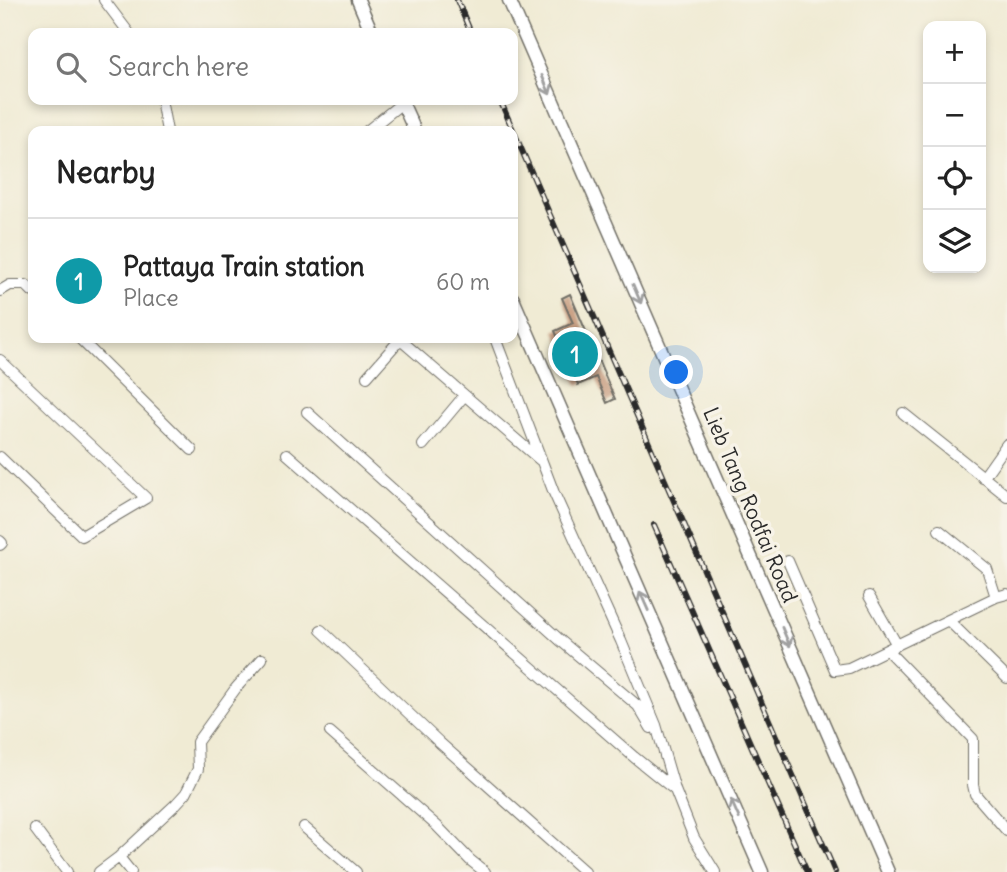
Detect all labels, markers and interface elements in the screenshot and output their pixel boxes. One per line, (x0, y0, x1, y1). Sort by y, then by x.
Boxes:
map controls (923, 21, 986, 273)
button: + (923, 21, 986, 84)
search box (28, 28, 518, 105)
icon: search (52, 48, 90, 86)
text: Search here (108, 50, 249, 83)
one-way arrow (540, 74, 553, 95)
button: − (923, 84, 986, 147)
button: locate (923, 147, 986, 210)
text: Nearby (56, 153, 156, 191)
button: layers (923, 210, 986, 273)
text: Pattaya Train station (123, 250, 365, 283)
text: 1 (74, 267, 84, 296)
text: 60 m (436, 267, 490, 296)
text: Place (123, 283, 179, 312)
one-way arrow (631, 283, 644, 304)
pin: 1 (552, 328, 598, 380)
your location (659, 355, 693, 389)
street label: Lieb Tang Rodfai Road (697, 403, 804, 606)
one-way arrow (637, 591, 650, 612)
one-way arrow (780, 626, 793, 648)
one-way arrow (728, 799, 741, 821)

